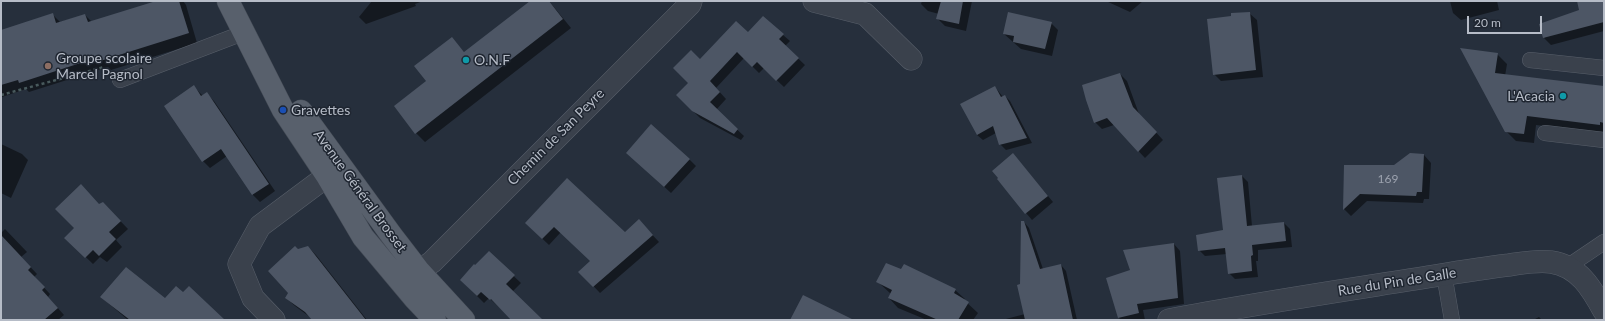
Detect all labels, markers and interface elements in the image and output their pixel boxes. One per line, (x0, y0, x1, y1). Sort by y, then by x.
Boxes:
scale bar (1469, 8, 1544, 34)
text: 20 m (1474, 15, 1501, 30)
place label: Groupe scolaire Marcel Pagnol (56, 50, 152, 82)
place label: O.N.F (474, 52, 510, 68)
marker: O.N.F (461, 55, 471, 65)
marker: Groupe scolaire Marcel Pagnol (43, 61, 53, 71)
street label: Chemin de San Peyre (504, 85, 608, 189)
place label: L'Acacia (1507, 88, 1555, 104)
marker: L'Acacia (1558, 91, 1568, 101)
place label: Gravettes (291, 102, 350, 118)
marker: Gravettes (278, 105, 288, 115)
street label: Avenue Général Brosset (310, 126, 410, 256)
house number: 169 (1378, 172, 1398, 186)
street label: Rue du Pin de Galle (1337, 264, 1457, 300)

